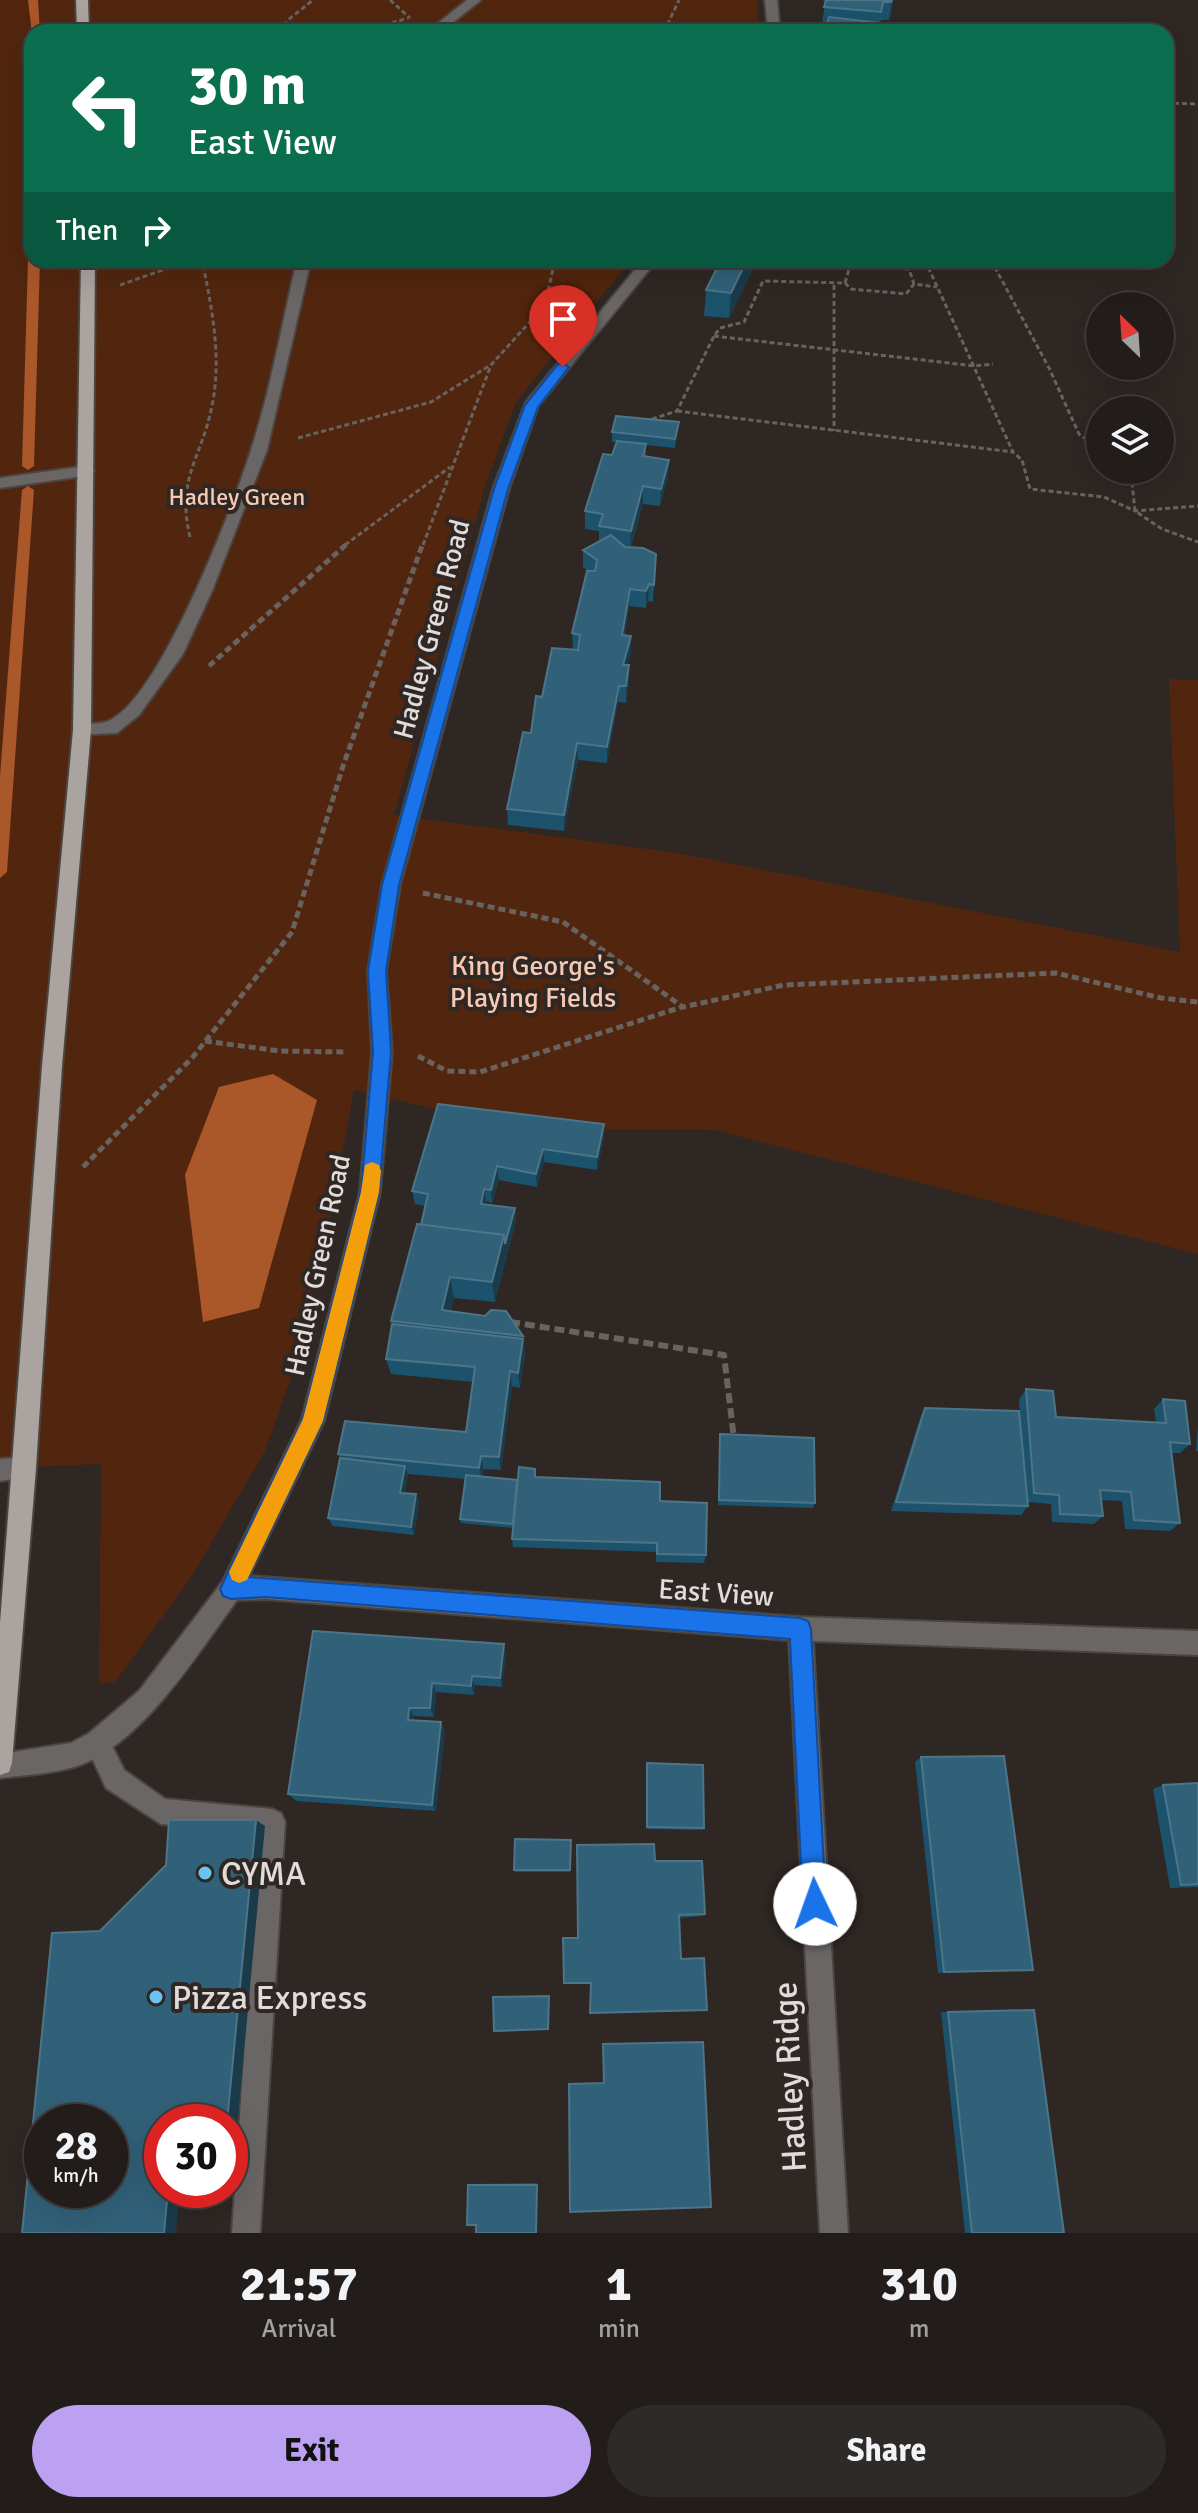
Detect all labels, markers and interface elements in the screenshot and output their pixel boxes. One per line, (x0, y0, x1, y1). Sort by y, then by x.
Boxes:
text: 30 m (188, 51, 306, 120)
icon: left (56, 56, 160, 160)
text: East View (188, 120, 337, 165)
icon: right (134, 208, 178, 252)
text: Then (56, 212, 118, 249)
pin (529, 285, 597, 367)
north arrow (1086, 292, 1174, 380)
map controls (1086, 292, 1174, 484)
icon: arrive (541, 297, 585, 341)
button: layers (1086, 396, 1174, 484)
park label: Hadley Green (169, 482, 305, 512)
street label: Hadley Green Road (386, 516, 478, 743)
park label: King George's Playing Fields (450, 949, 616, 1015)
street label: Hadley Green Road (278, 1151, 358, 1379)
street label: East View (657, 1572, 775, 1614)
place label: CYMA (221, 1853, 306, 1895)
position arrow (773, 1862, 857, 1946)
marker: CYMA (196, 1864, 214, 1882)
place label: Pizza Express (172, 1977, 367, 2019)
street label: Hadley Ridge (764, 1981, 816, 2173)
marker: Pizza Express (147, 1988, 165, 2006)
speed limit sign: 30 (144, 2104, 248, 2208)
text: 28 (54, 2121, 98, 2171)
text: km/h (53, 2163, 99, 2188)
text: 21:57 (240, 2255, 358, 2314)
text: 1 (606, 2255, 632, 2314)
text: 310 (880, 2255, 958, 2314)
text: Arrival (262, 2313, 336, 2345)
text: min (598, 2313, 640, 2345)
text: m (909, 2313, 929, 2345)
button: Exit (32, 2405, 591, 2497)
button: Share (607, 2405, 1166, 2497)

